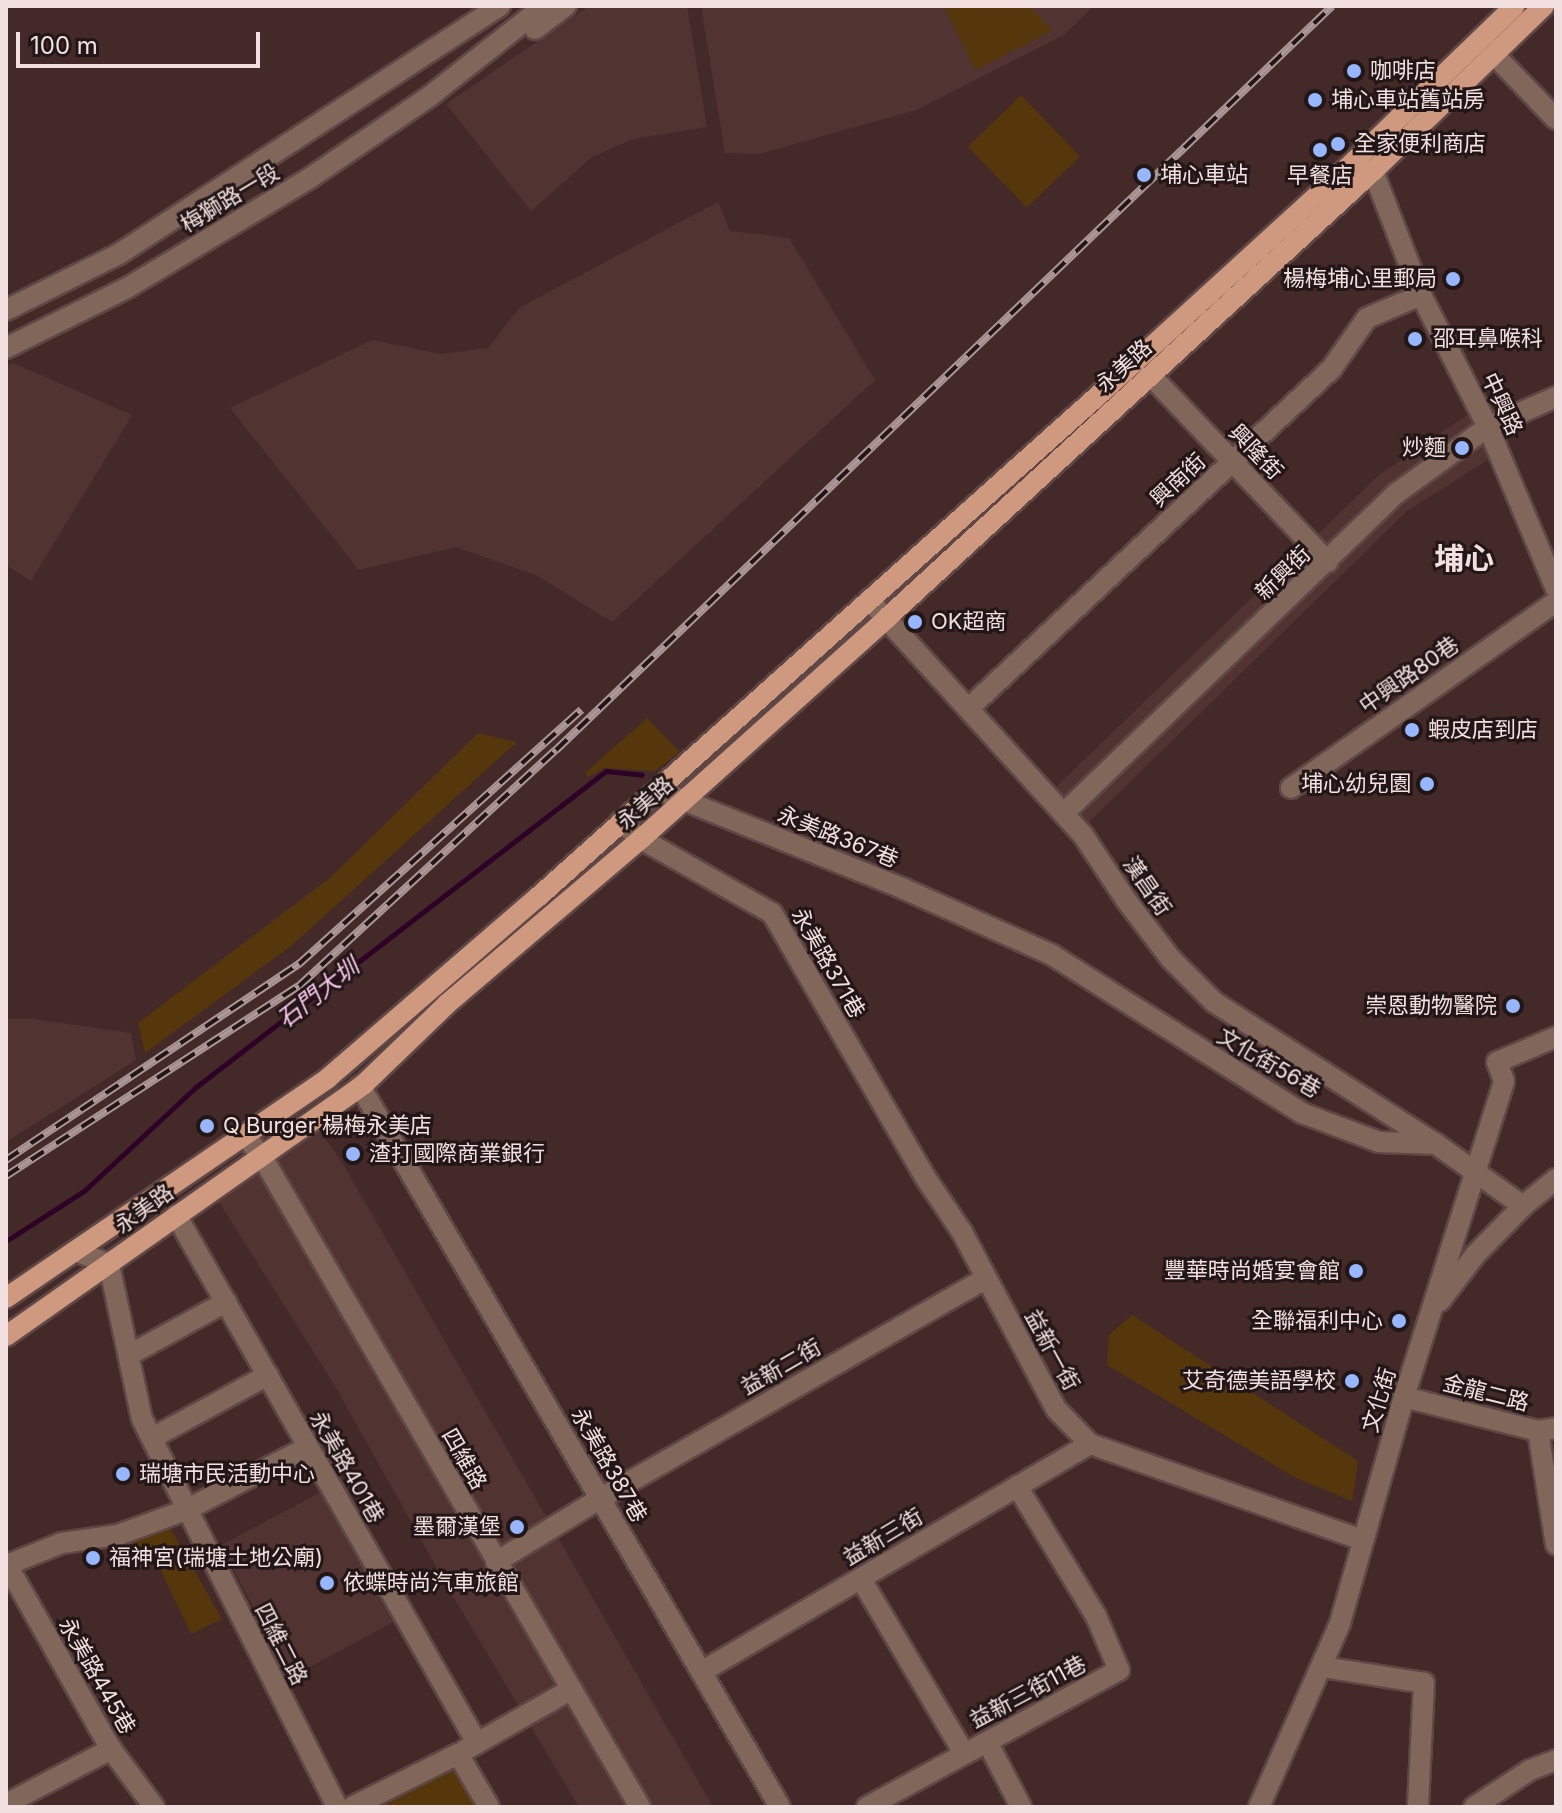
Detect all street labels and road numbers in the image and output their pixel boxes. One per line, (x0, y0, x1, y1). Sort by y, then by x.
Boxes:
street label: 梅獅路一段 (176, 158, 284, 238)
street label: 永美路 (1091, 334, 1157, 398)
street label: 中興路 (1476, 369, 1528, 439)
street label: 興隆街 (1224, 419, 1288, 485)
street label: 興南街 (1145, 448, 1211, 512)
street label: 新興街 (1250, 541, 1316, 605)
street label: 中興路80巷 (1354, 631, 1464, 719)
street label: 永美路 (612, 771, 678, 835)
street label: 永美路367巷 (774, 801, 902, 873)
street label: 漢昌街 (1117, 851, 1177, 921)
street label: 永美路371巷 (786, 903, 870, 1023)
street label: 文化街56巷 (1213, 1023, 1325, 1103)
street label: 永美路 (110, 1179, 178, 1239)
street label: 益新一街 (1019, 1305, 1085, 1395)
street label: 益新二街 (736, 1334, 826, 1400)
street label: 文化街 (1357, 1365, 1401, 1435)
street label: 金龍二路 (1440, 1370, 1532, 1416)
street label: 永美路387巷 (566, 1403, 652, 1527)
street label: 永美路401巷 (304, 1406, 390, 1528)
street label: 四維路 (436, 1424, 492, 1494)
street label: 益新三街 (838, 1503, 928, 1571)
street label: 四維二路 (249, 1599, 313, 1689)
street label: 永美路445巷 (53, 1613, 141, 1739)
street label: 益新三街11巷 (965, 1650, 1091, 1734)

